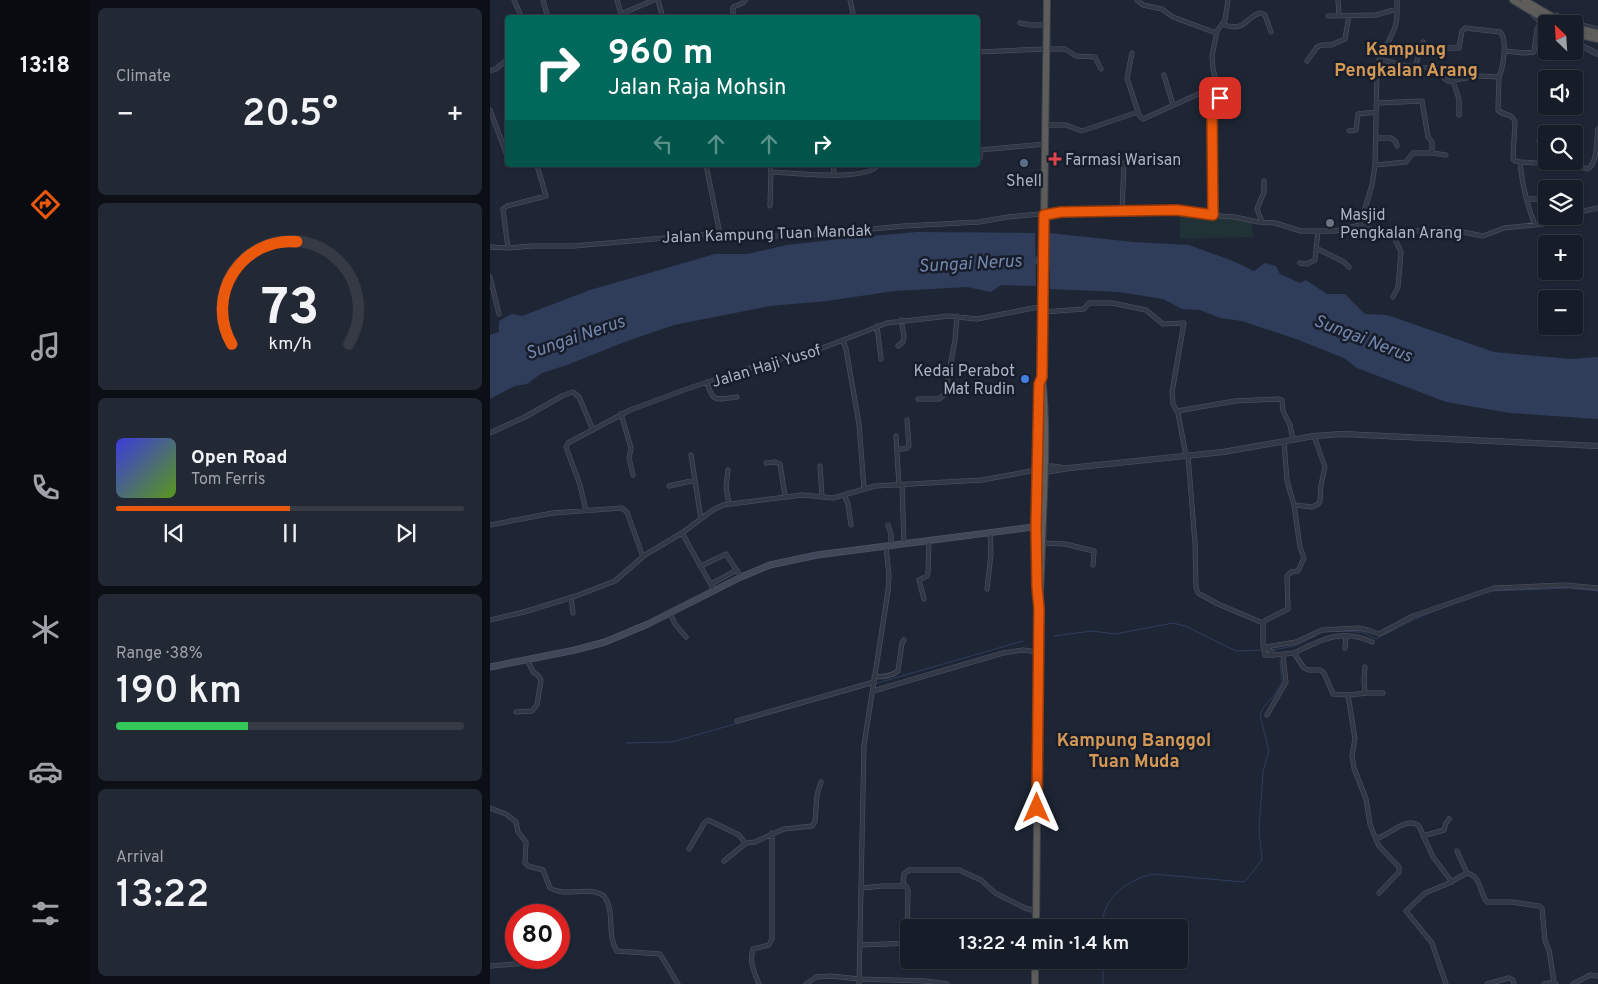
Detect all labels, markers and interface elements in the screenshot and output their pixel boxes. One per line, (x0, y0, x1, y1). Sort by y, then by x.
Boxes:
north arrow (1538, 15, 1582, 60)
map controls (1538, 15, 1583, 335)
text: 960 m (608, 32, 713, 76)
icon: right (525, 35, 590, 100)
district label: Kampung Pengkalan Arang (1334, 39, 1478, 83)
text: 13:18 (20, 53, 70, 80)
text: Climate (116, 67, 171, 87)
button: sound (1538, 70, 1583, 115)
text: Jalan Raja Mohsin (608, 75, 786, 102)
pin (1199, 77, 1241, 119)
icon: arrive (1206, 84, 1234, 112)
text: 20.5° (242, 91, 338, 140)
text: − (116, 98, 134, 134)
text: + (446, 98, 464, 134)
button: search (1538, 125, 1583, 170)
icon: left (649, 130, 677, 158)
icon: ahead (702, 130, 730, 158)
icon: ahead (755, 130, 783, 158)
icon: right (808, 130, 836, 158)
place label: Farmasi Warisan (1065, 151, 1181, 171)
marker: Farmasi Warisan (1049, 153, 1061, 165)
marker: Shell (1018, 157, 1030, 169)
place label: Shell (1006, 172, 1042, 192)
button: layers (1538, 180, 1583, 225)
icon: directions (28, 187, 63, 222)
place label: Masjid Pengkalan Arang (1340, 206, 1462, 244)
marker: Masjid Pengkalan Arang (1324, 217, 1336, 229)
street label: Jalan Kampung Tuan Mandak (662, 221, 873, 249)
button: + (1538, 235, 1583, 280)
water label: Sungai Nerus (918, 250, 1023, 279)
text: 73 (261, 277, 319, 343)
button: − (1538, 290, 1583, 335)
water label: Sungai Nerus (523, 310, 629, 366)
water label: Sungai Nerus (1310, 310, 1416, 369)
icon: music (28, 329, 63, 364)
text: km/h (268, 333, 312, 356)
street label: Jalan Haji Yusof (709, 341, 824, 393)
place label: Kedai Perabot Mat Rudin (913, 362, 1015, 400)
marker: Kedai Perabot Mat Rudin (1019, 373, 1031, 385)
text: Open Road (191, 446, 287, 470)
icon: phone (28, 470, 63, 505)
text: Tom Ferris (191, 470, 265, 490)
icon: previous (160, 519, 188, 547)
icon: pause (276, 519, 304, 547)
icon: next (392, 519, 420, 547)
icon: climate (28, 612, 63, 647)
text: Range · 38% (116, 644, 203, 664)
text: 190 km (116, 668, 242, 717)
district label: Kampung Banggol Tuan Muda (1057, 730, 1211, 774)
icon: car (28, 754, 63, 789)
position arrow (1010, 781, 1062, 833)
text: Arrival (116, 848, 164, 868)
text: 13:22 (116, 872, 209, 921)
icon: filters (28, 896, 63, 931)
speed limit sign: 80 (505, 904, 570, 969)
text: 13:22 · 4 min · 1.4 km (959, 932, 1129, 956)

